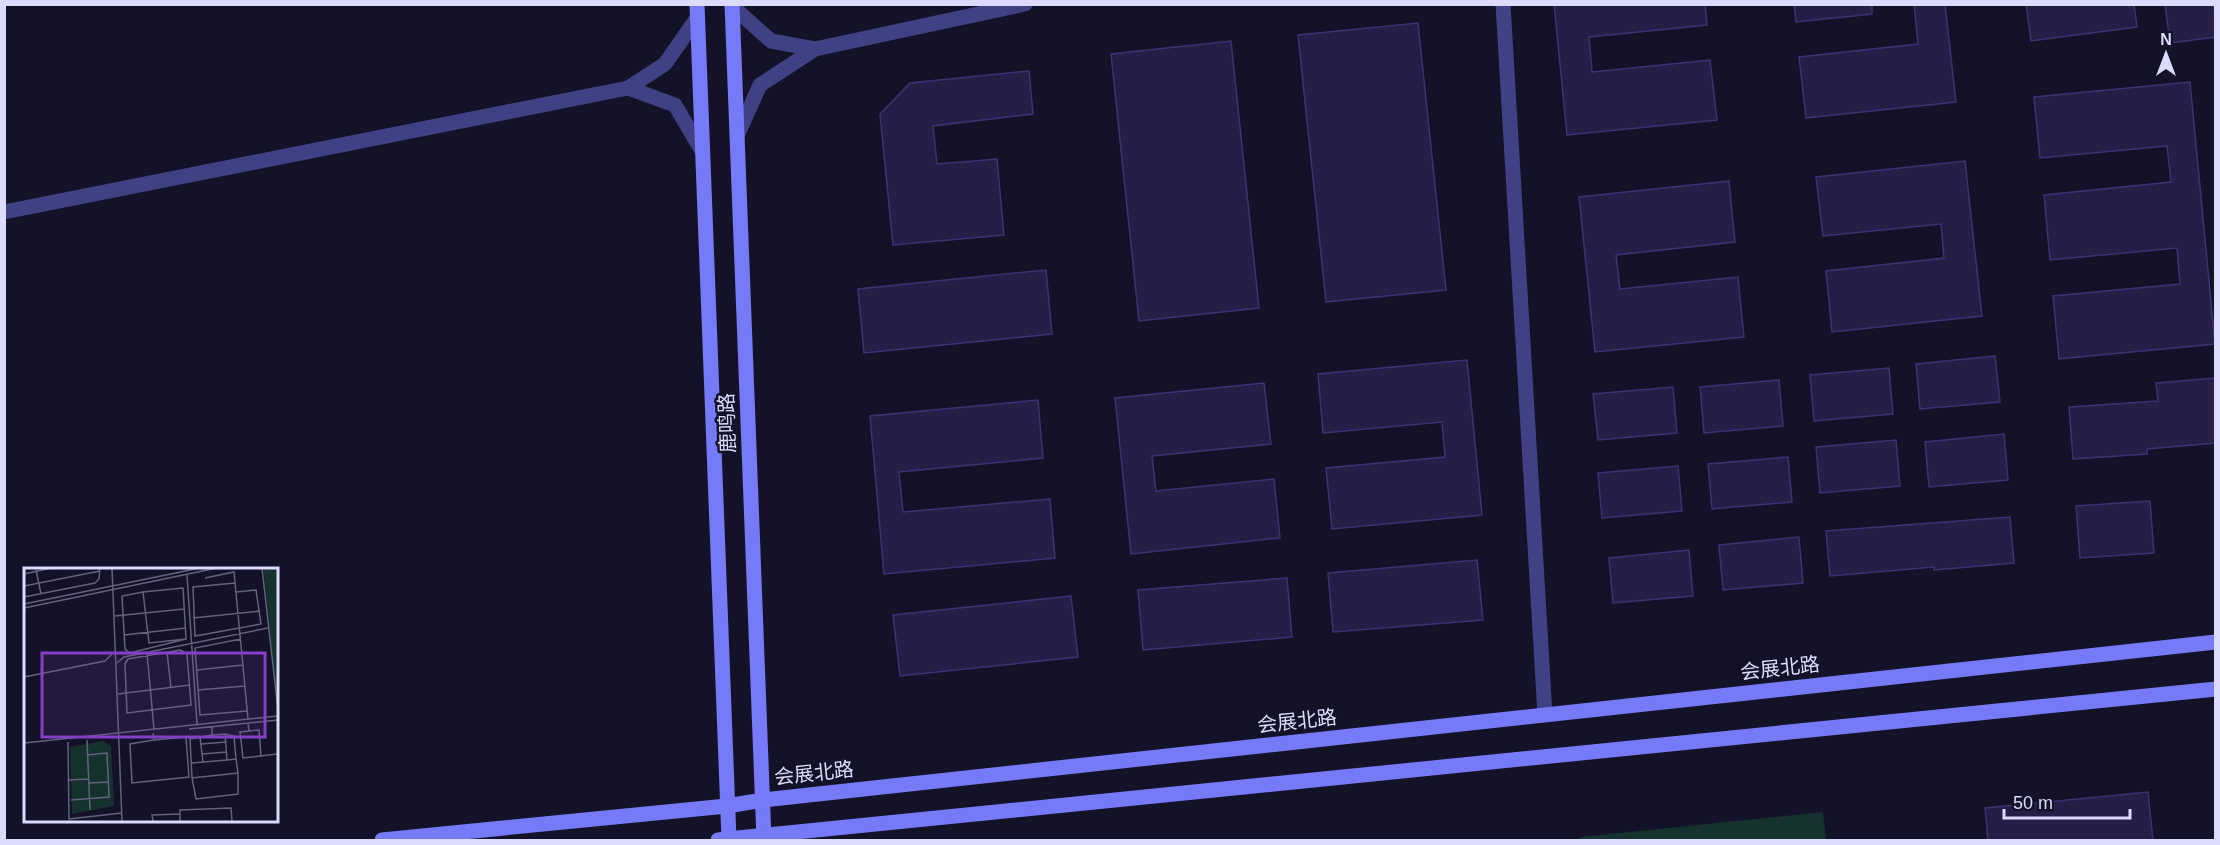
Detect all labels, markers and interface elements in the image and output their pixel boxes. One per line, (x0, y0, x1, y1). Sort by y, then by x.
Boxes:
north arrow (2136, 24, 2196, 84)
text: N (2160, 31, 2172, 48)
street label: 鹿鸣路 (715, 393, 739, 453)
inset map (24, 568, 278, 821)
street label: 会展北路 (1739, 653, 1821, 683)
street label: 会展北路 (1256, 706, 1338, 736)
street label: 会展北路 (773, 758, 855, 788)
scale bar (2004, 782, 2130, 820)
text: 50 m (2013, 793, 2053, 813)

